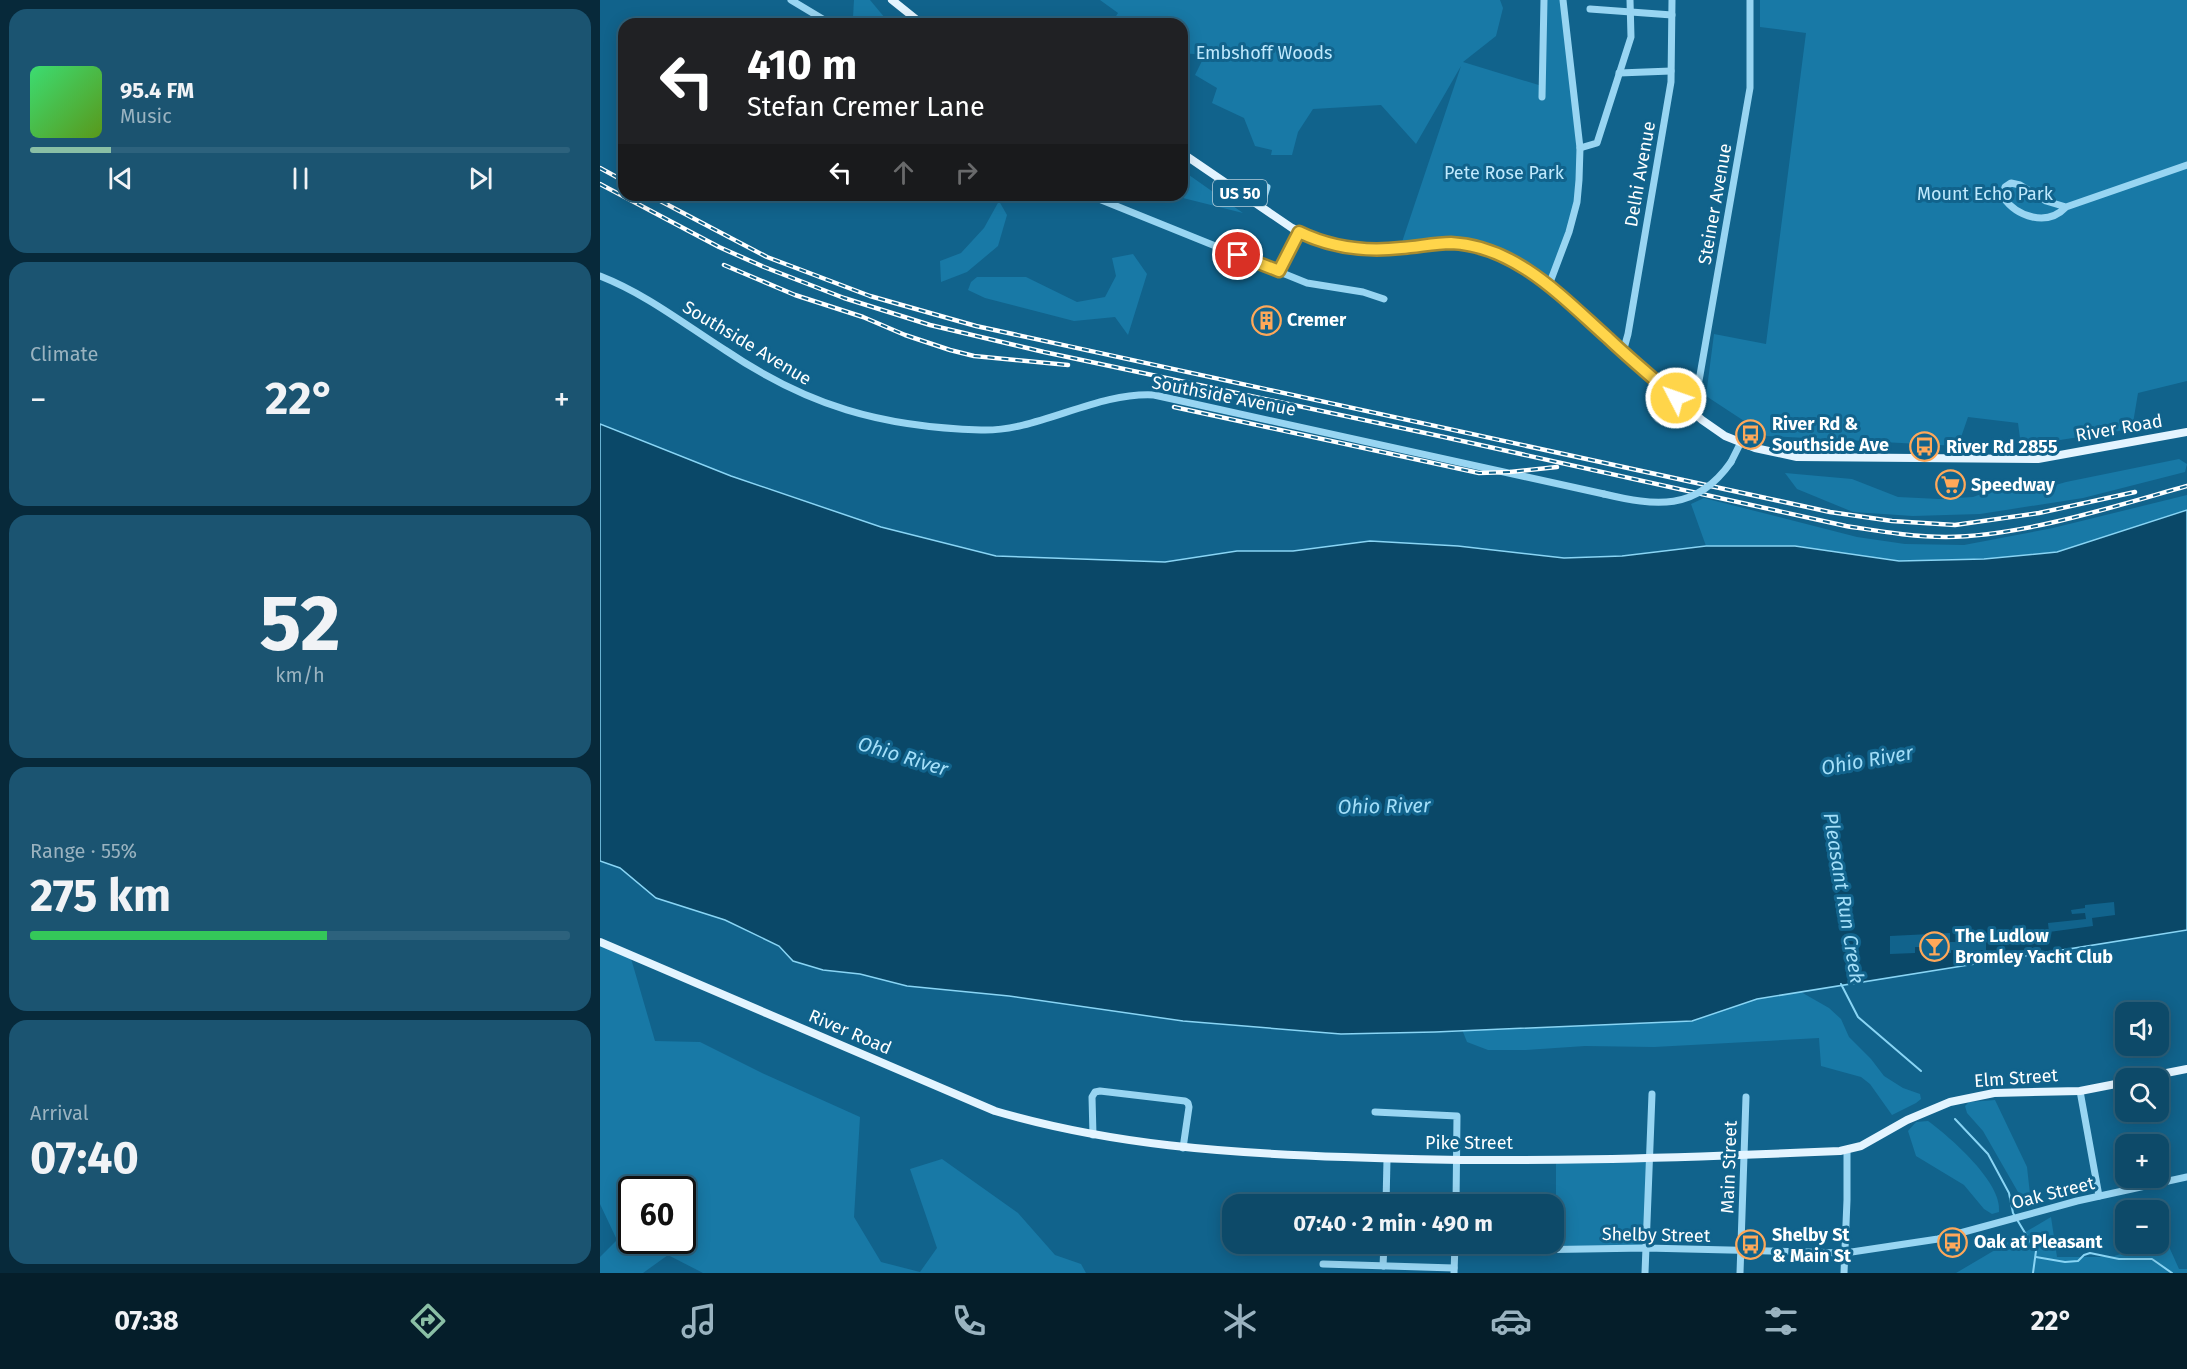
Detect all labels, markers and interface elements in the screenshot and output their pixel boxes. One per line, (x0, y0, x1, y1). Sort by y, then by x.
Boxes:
text: 410 m (747, 40, 857, 90)
icon: left (648, 42, 726, 120)
park label: Embshoff Woods (1196, 42, 1332, 64)
text: 95.4 FM (120, 77, 194, 104)
text: Stefan Cremer Lane (747, 91, 985, 123)
text: Music (120, 104, 172, 128)
street label: Delhi Avenue (1620, 119, 1660, 229)
street label: Steiner Avenue (1694, 142, 1736, 266)
icon: left (824, 156, 857, 189)
icon: ahead (887, 156, 920, 189)
icon: right (950, 156, 983, 189)
icon: previous (104, 162, 137, 195)
icon: pause (284, 162, 317, 195)
icon: next (464, 162, 497, 195)
park label: Pete Rose Park (1444, 162, 1565, 184)
road number: US 50 (1213, 180, 1267, 206)
park label: Mount Echo Park (1917, 183, 2054, 205)
pin (1212, 229, 1263, 280)
icon: arrive (1221, 238, 1254, 271)
street label: Southside Avenue (679, 296, 815, 390)
building icon: Cremer (1250, 304, 1282, 336)
place label: Cremer (1287, 309, 1347, 331)
text: Climate (30, 342, 98, 366)
position arrow (1644, 366, 1708, 430)
street label: Southside Avenue (1150, 371, 1298, 421)
text: 22° (265, 372, 335, 426)
text: − (30, 380, 47, 420)
text: + (554, 380, 570, 420)
street label: River Road (2074, 410, 2164, 446)
place label: River Rd & Southside Ave (1772, 413, 1889, 456)
bus stop icon: River Rd & Southside Ave (1735, 418, 1767, 450)
bus stop icon: River Rd 2855 (1909, 431, 1941, 463)
place label: River Rd 2855 (1946, 436, 2058, 458)
supermarket icon: Speedway (1934, 469, 1966, 501)
place label: Speedway (1971, 474, 2056, 496)
text: 52 (259, 577, 341, 671)
text: km/h (275, 663, 325, 687)
water label: Ohio River (855, 731, 952, 781)
water label: Ohio River (1819, 740, 1916, 780)
water label: Ohio River (1337, 793, 1432, 819)
water label: Pleasant Run Creek (1819, 811, 1869, 985)
text: Range · 55% (30, 839, 137, 863)
text: 275 km (30, 869, 171, 923)
place label: The Ludlow Bromley Yacht Club (1955, 925, 2113, 968)
bar icon: The Ludlow Bromley Yacht Club (1918, 930, 1950, 962)
map controls (2115, 1002, 2169, 1254)
button: sound (2115, 1002, 2169, 1056)
street label: River Road (805, 1005, 895, 1059)
street label: Elm Street (1973, 1064, 2059, 1092)
button: search (2115, 1068, 2169, 1122)
text: Arrival (30, 1101, 89, 1125)
street label: Main Street (1716, 1120, 1742, 1214)
text: 07:40 (30, 1131, 139, 1185)
street label: Pike Street (1425, 1132, 1513, 1154)
button: + (2115, 1134, 2169, 1188)
street label: Oak Street (2009, 1172, 2097, 1214)
speed limit sign: 60 (618, 1176, 696, 1254)
button: − (2115, 1200, 2169, 1254)
text: 07:40 · 2 min · 490 m (1293, 1210, 1493, 1237)
street label: Shelby Street (1602, 1223, 1711, 1247)
place label: Shelby St & Main St (1772, 1224, 1852, 1267)
bus stop icon: Oak at Pleasant (1937, 1226, 1969, 1258)
bus stop icon: Shelby St & Main St (1735, 1229, 1767, 1261)
place label: Oak at Pleasant (1974, 1231, 2103, 1253)
icon: directions (407, 1300, 449, 1342)
icon: music (678, 1300, 720, 1342)
icon: phone (948, 1300, 990, 1342)
icon: climate (1219, 1300, 1261, 1342)
icon: car (1490, 1300, 1532, 1342)
icon: filters (1760, 1300, 1802, 1342)
text: 07:38 (114, 1305, 179, 1337)
text: 22° (2031, 1305, 2073, 1337)

